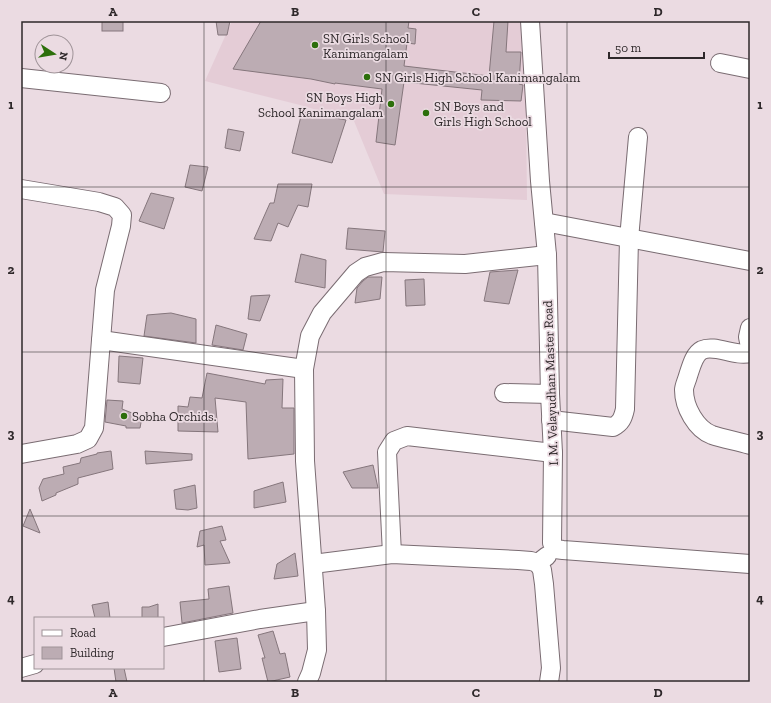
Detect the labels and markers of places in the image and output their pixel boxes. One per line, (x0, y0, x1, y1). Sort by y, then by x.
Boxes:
place label: SN Girls School Kanimangalam (323, 31, 410, 61)
marker: SN Girls School Kanimangalam (310, 40, 320, 50)
place label: SN Girls High School Kanimangalam (375, 70, 581, 85)
marker: SN Girls High School Kanimangalam (362, 72, 372, 82)
place label: SN Boys High School Kanimangalam (258, 90, 384, 120)
marker: SN Boys High School Kanimangalam (386, 99, 396, 109)
place label: SN Boys and Girls High School (434, 99, 532, 129)
marker: SN Boys and Girls High School (421, 108, 431, 118)
place label: Sobha Orchids. (132, 409, 217, 424)
marker: Sobha Orchids. (119, 411, 129, 421)

